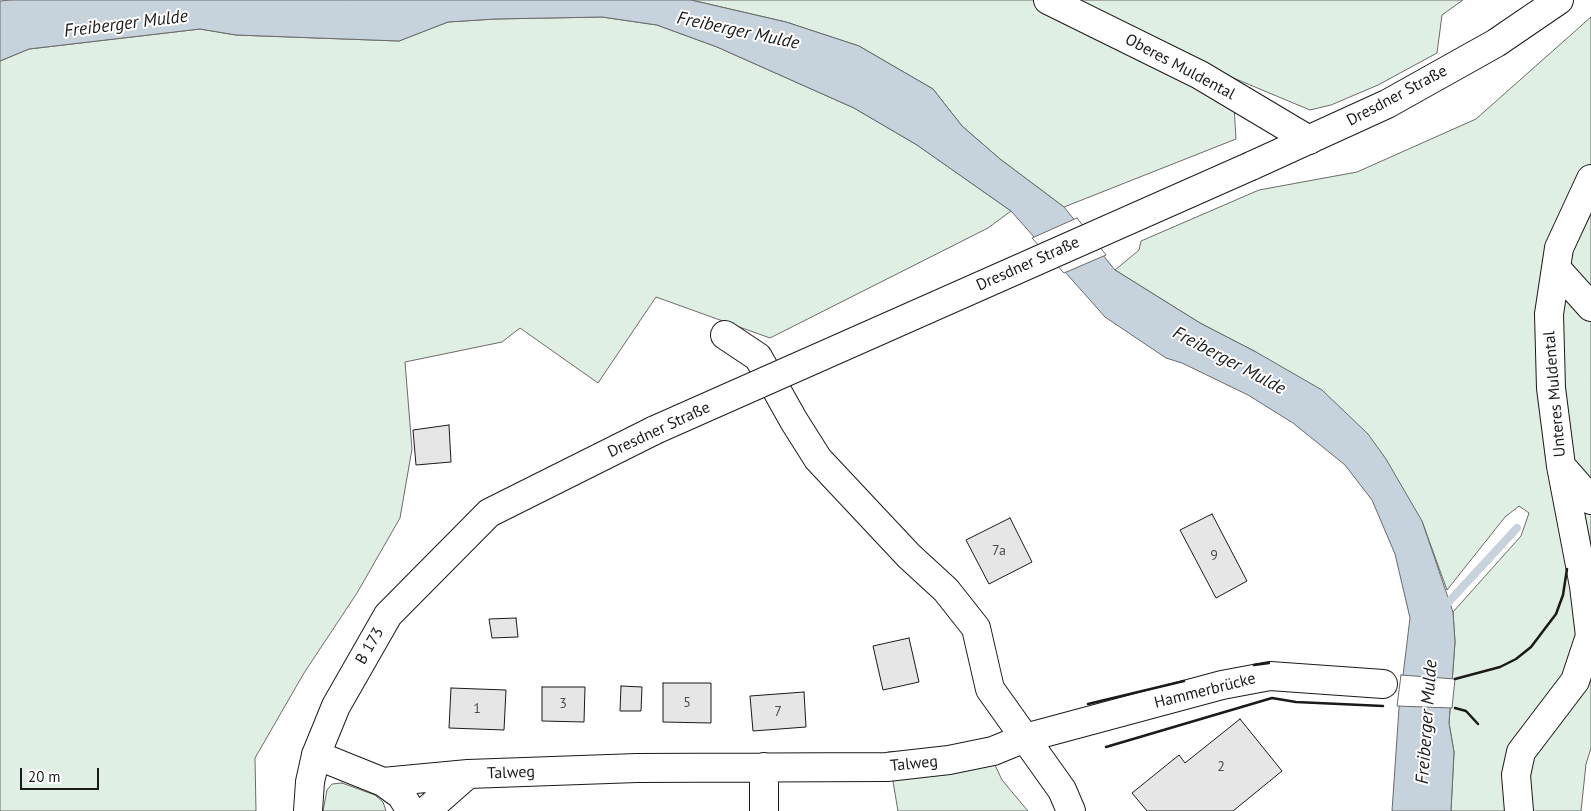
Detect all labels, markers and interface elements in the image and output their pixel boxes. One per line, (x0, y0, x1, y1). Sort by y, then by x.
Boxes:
water label: Freiberger Mulde (63, 6, 189, 42)
water label: Freiberger Mulde (675, 7, 801, 55)
street label: Oberes Muldental (1122, 30, 1238, 104)
street label: Dresdner Straße (1344, 61, 1450, 131)
street label: Dresdner Straße (973, 233, 1083, 295)
water label: Freiberger Mulde (1169, 322, 1289, 400)
street label: Unteres Muldental (1540, 330, 1570, 458)
street label: Dresdner Straße (605, 398, 713, 462)
house number: 7a (992, 543, 1006, 559)
house number: 9 (1210, 548, 1218, 564)
street label: B 173 (352, 624, 388, 668)
water label: Freiberger Mulde (1412, 659, 1442, 785)
street label: Hammerbrücke (1152, 669, 1258, 713)
house number: 5 (683, 695, 691, 711)
house number: 3 (559, 696, 567, 712)
house number: 1 (473, 701, 481, 717)
house number: 7 (774, 704, 782, 720)
street label: Talweg (889, 752, 939, 776)
scale bar (22, 758, 101, 790)
house number: 2 (1217, 759, 1225, 775)
street label: Talweg (487, 763, 535, 783)
text: 20 m (28, 767, 61, 786)

